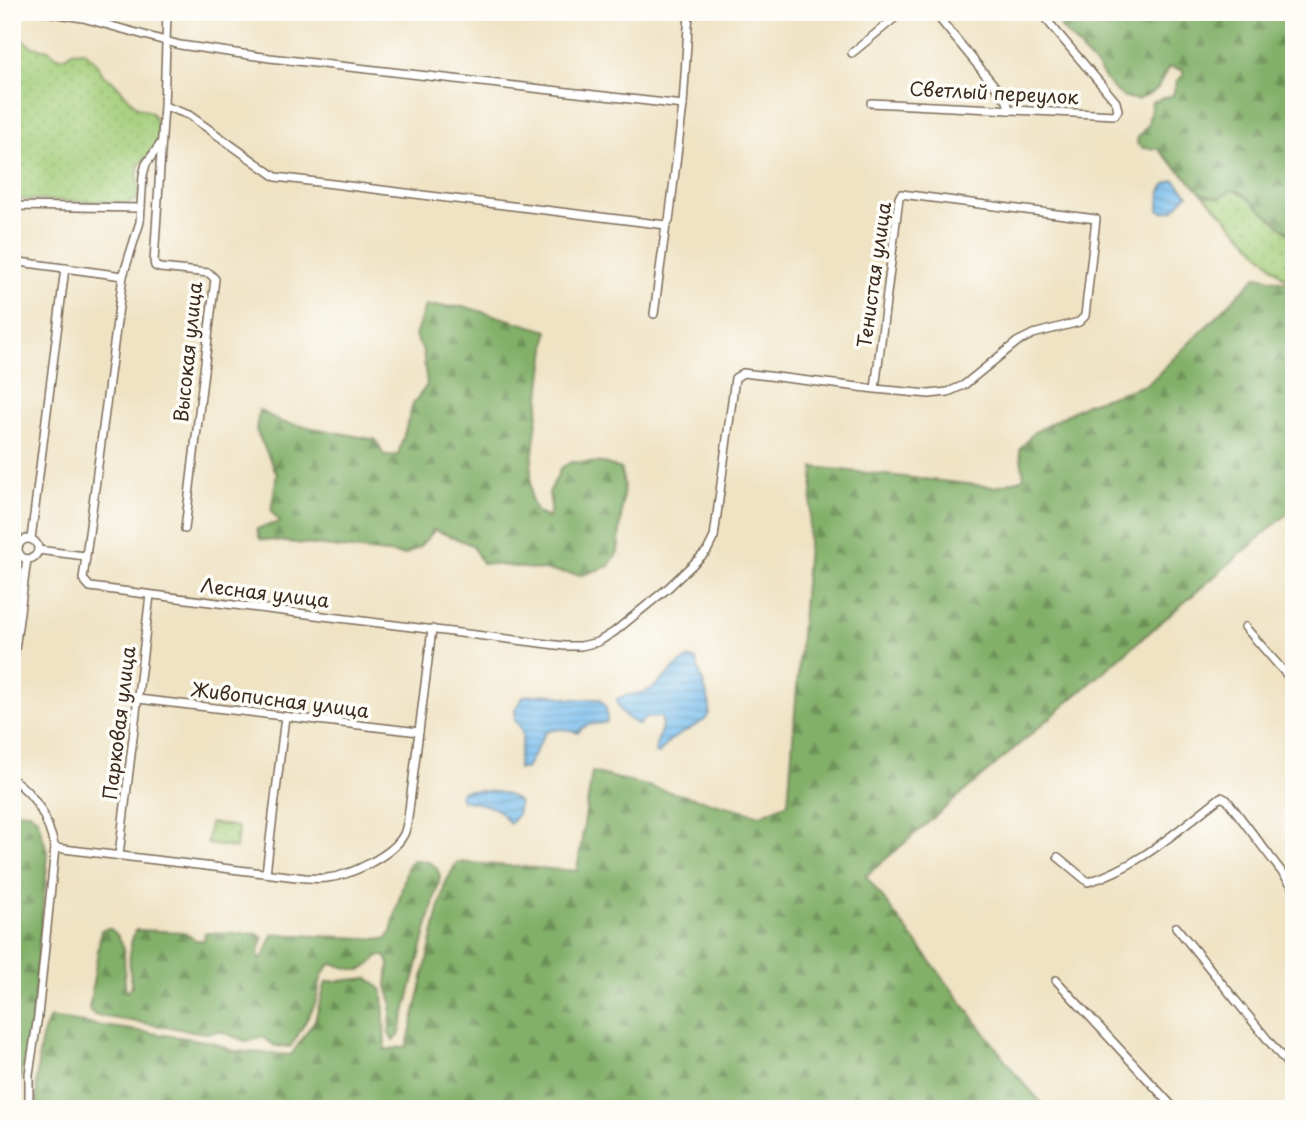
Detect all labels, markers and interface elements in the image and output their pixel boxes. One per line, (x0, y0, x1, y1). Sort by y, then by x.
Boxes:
street label: Светлый переулок (909, 74, 1080, 110)
street label: Тенистая улица (849, 200, 897, 350)
street label: Высокая улица (166, 280, 208, 424)
street label: Лесная улица (199, 570, 331, 614)
street label: Парковая улица (95, 644, 141, 801)
street label: Живописная улица (189, 674, 371, 724)

